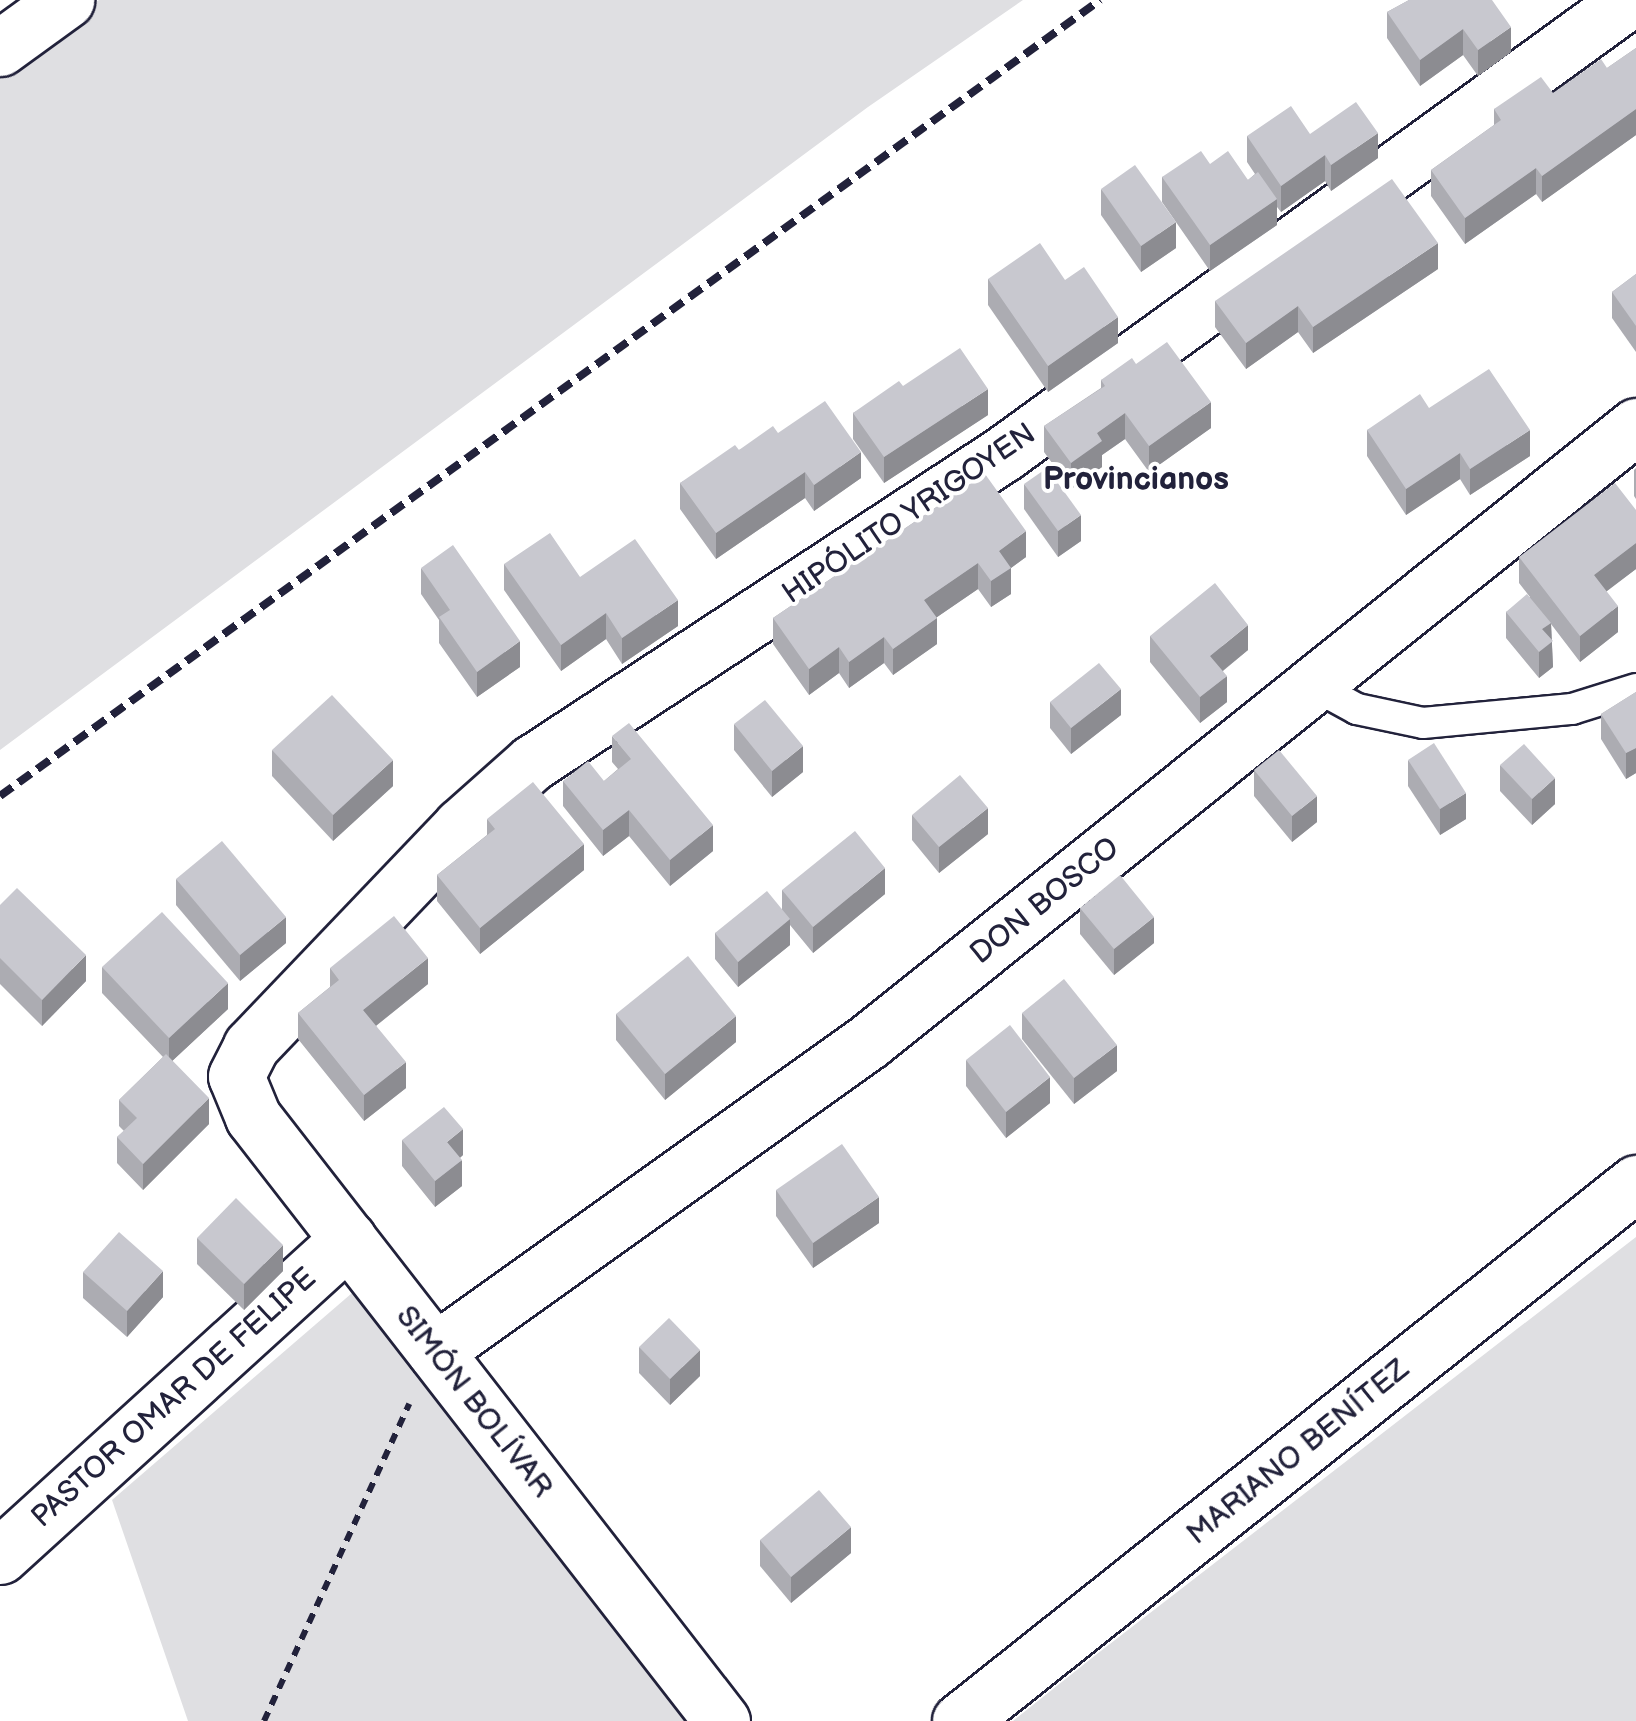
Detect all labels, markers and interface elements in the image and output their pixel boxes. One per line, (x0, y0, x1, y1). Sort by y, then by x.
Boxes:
street label: HIPÓLITO YRIGOYEN (775, 415, 1043, 613)
district label: Provincianos (1043, 461, 1229, 499)
street label: DON BOSCO (963, 830, 1127, 972)
street label: PASTOR OMAR DE FELIPE (24, 1261, 324, 1535)
street label: SIMÓN BOLÍVAR (388, 1299, 560, 1505)
street label: MARIANO BENÍTEZ (1180, 1351, 1416, 1553)

